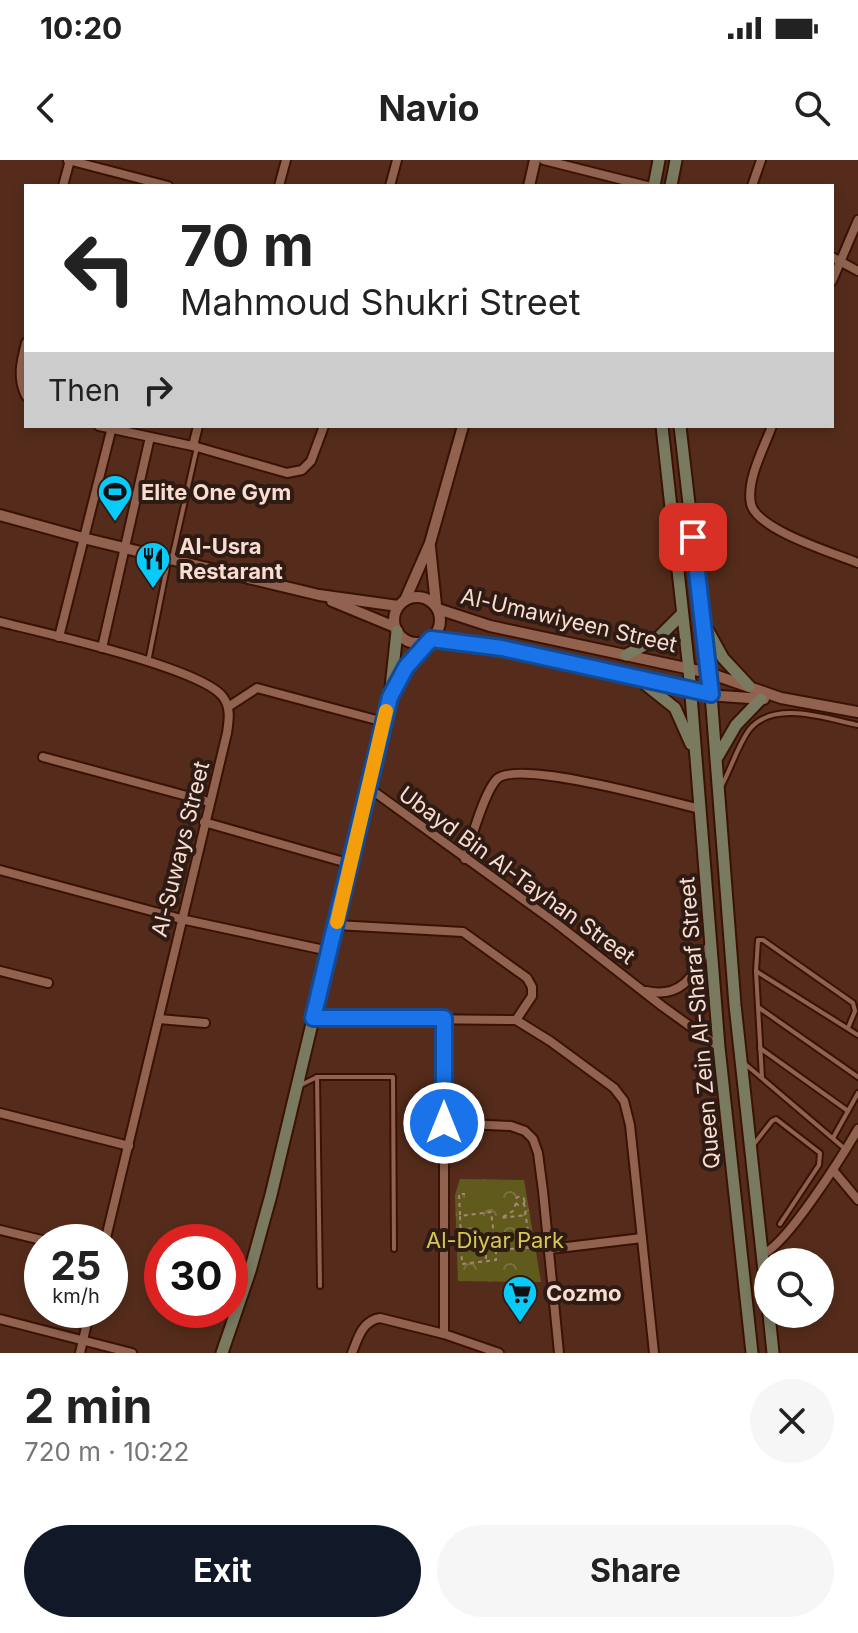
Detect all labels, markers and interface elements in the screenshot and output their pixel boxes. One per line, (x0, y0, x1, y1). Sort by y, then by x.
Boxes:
text: 10:20 (40, 10, 122, 46)
icon: back (24, 86, 68, 130)
text: Navio (378, 86, 480, 130)
icon: search (790, 86, 834, 130)
text: 70 m (180, 212, 314, 280)
icon: left (48, 216, 152, 320)
text: Mahmoud Shukri Street (180, 280, 581, 324)
icon: right (136, 368, 180, 412)
text: Then (48, 372, 120, 408)
sports icon: Elite One Gym (96, 473, 134, 523)
place label: Elite One Gym (141, 479, 291, 505)
pin (659, 503, 727, 571)
icon: arrive (671, 515, 715, 559)
place label: Al-Usra Restarant (179, 533, 283, 584)
restaurant icon: Al-Usra Restarant (134, 540, 172, 590)
street label: Al-Umawiyeen Street (458, 582, 680, 658)
street label: Al-Suways Street (146, 759, 214, 939)
street label: Ubayd Bin Al-Tayhan Street (394, 781, 640, 969)
street label: Queen Zein Al-Sharaf Street (673, 876, 725, 1170)
position arrow (402, 1081, 486, 1165)
speed limit sign: 30 (144, 1224, 248, 1328)
park label: Al-Diyar Park (426, 1227, 564, 1253)
text: 25 (51, 1241, 101, 1290)
map controls (754, 1248, 834, 1328)
button: search (754, 1248, 834, 1328)
supermarket icon: Cozmo (501, 1274, 539, 1324)
place label: Cozmo (546, 1280, 622, 1306)
text: km/h (52, 1284, 100, 1308)
text: 2 min (24, 1376, 152, 1435)
button: close (750, 1379, 834, 1463)
text: 720 m · 10:22 (24, 1436, 189, 1467)
button: Exit (24, 1525, 421, 1617)
button: Share (437, 1525, 834, 1617)

